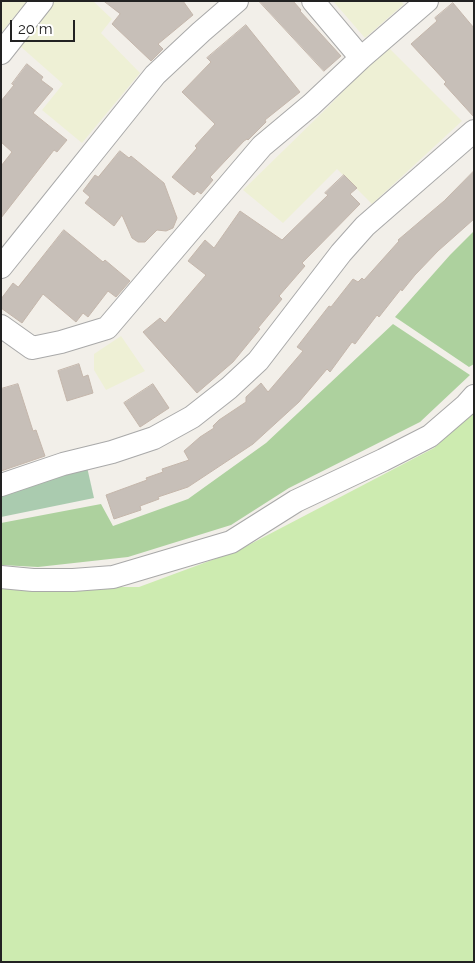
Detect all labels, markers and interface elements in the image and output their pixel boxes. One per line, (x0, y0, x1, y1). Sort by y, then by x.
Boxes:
scale bar (12, 10, 78, 42)
text: 20 m (18, 20, 53, 38)

